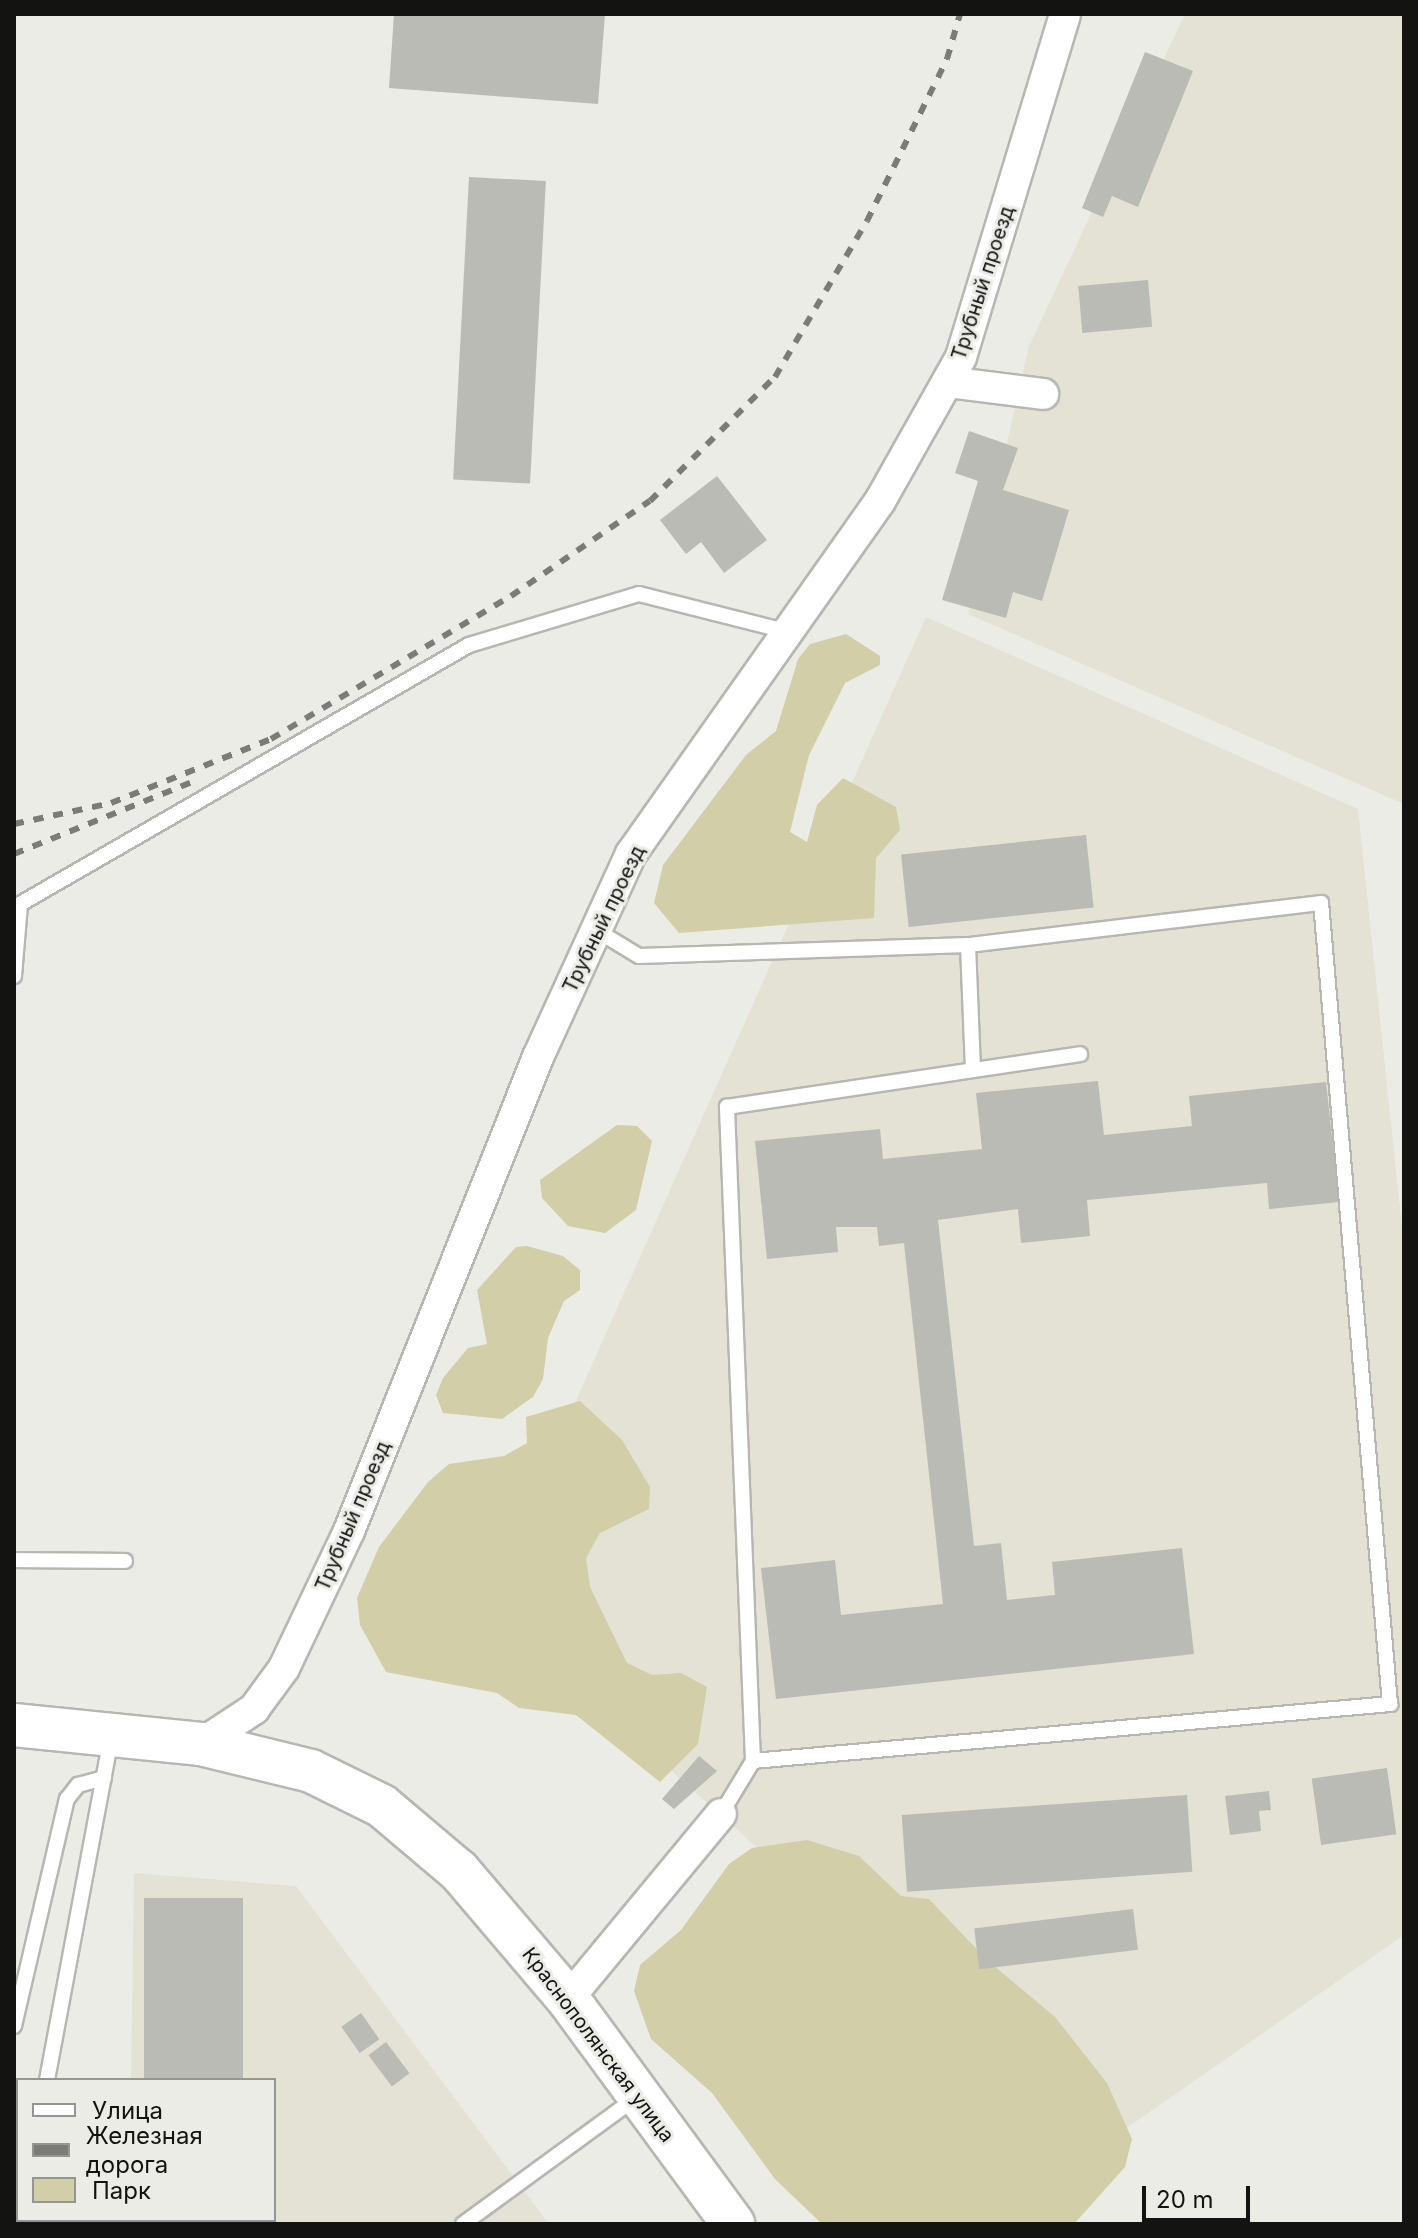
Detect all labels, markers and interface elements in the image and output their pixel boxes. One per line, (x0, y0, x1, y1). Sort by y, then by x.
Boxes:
street label: Трубный проезд (947, 203, 1019, 363)
street label: Трубный проезд (558, 841, 650, 997)
street label: Трубный проезд (311, 1437, 395, 1595)
street label: Краснополянская улица (517, 1943, 679, 2147)
legend (16, 2078, 276, 2222)
text: Улица (92, 2096, 163, 2125)
text: Железная дорога (86, 2121, 203, 2179)
scale bar (1146, 2170, 1254, 2220)
text: Парк (92, 2176, 151, 2205)
text: 20 m (1156, 2185, 1214, 2214)

